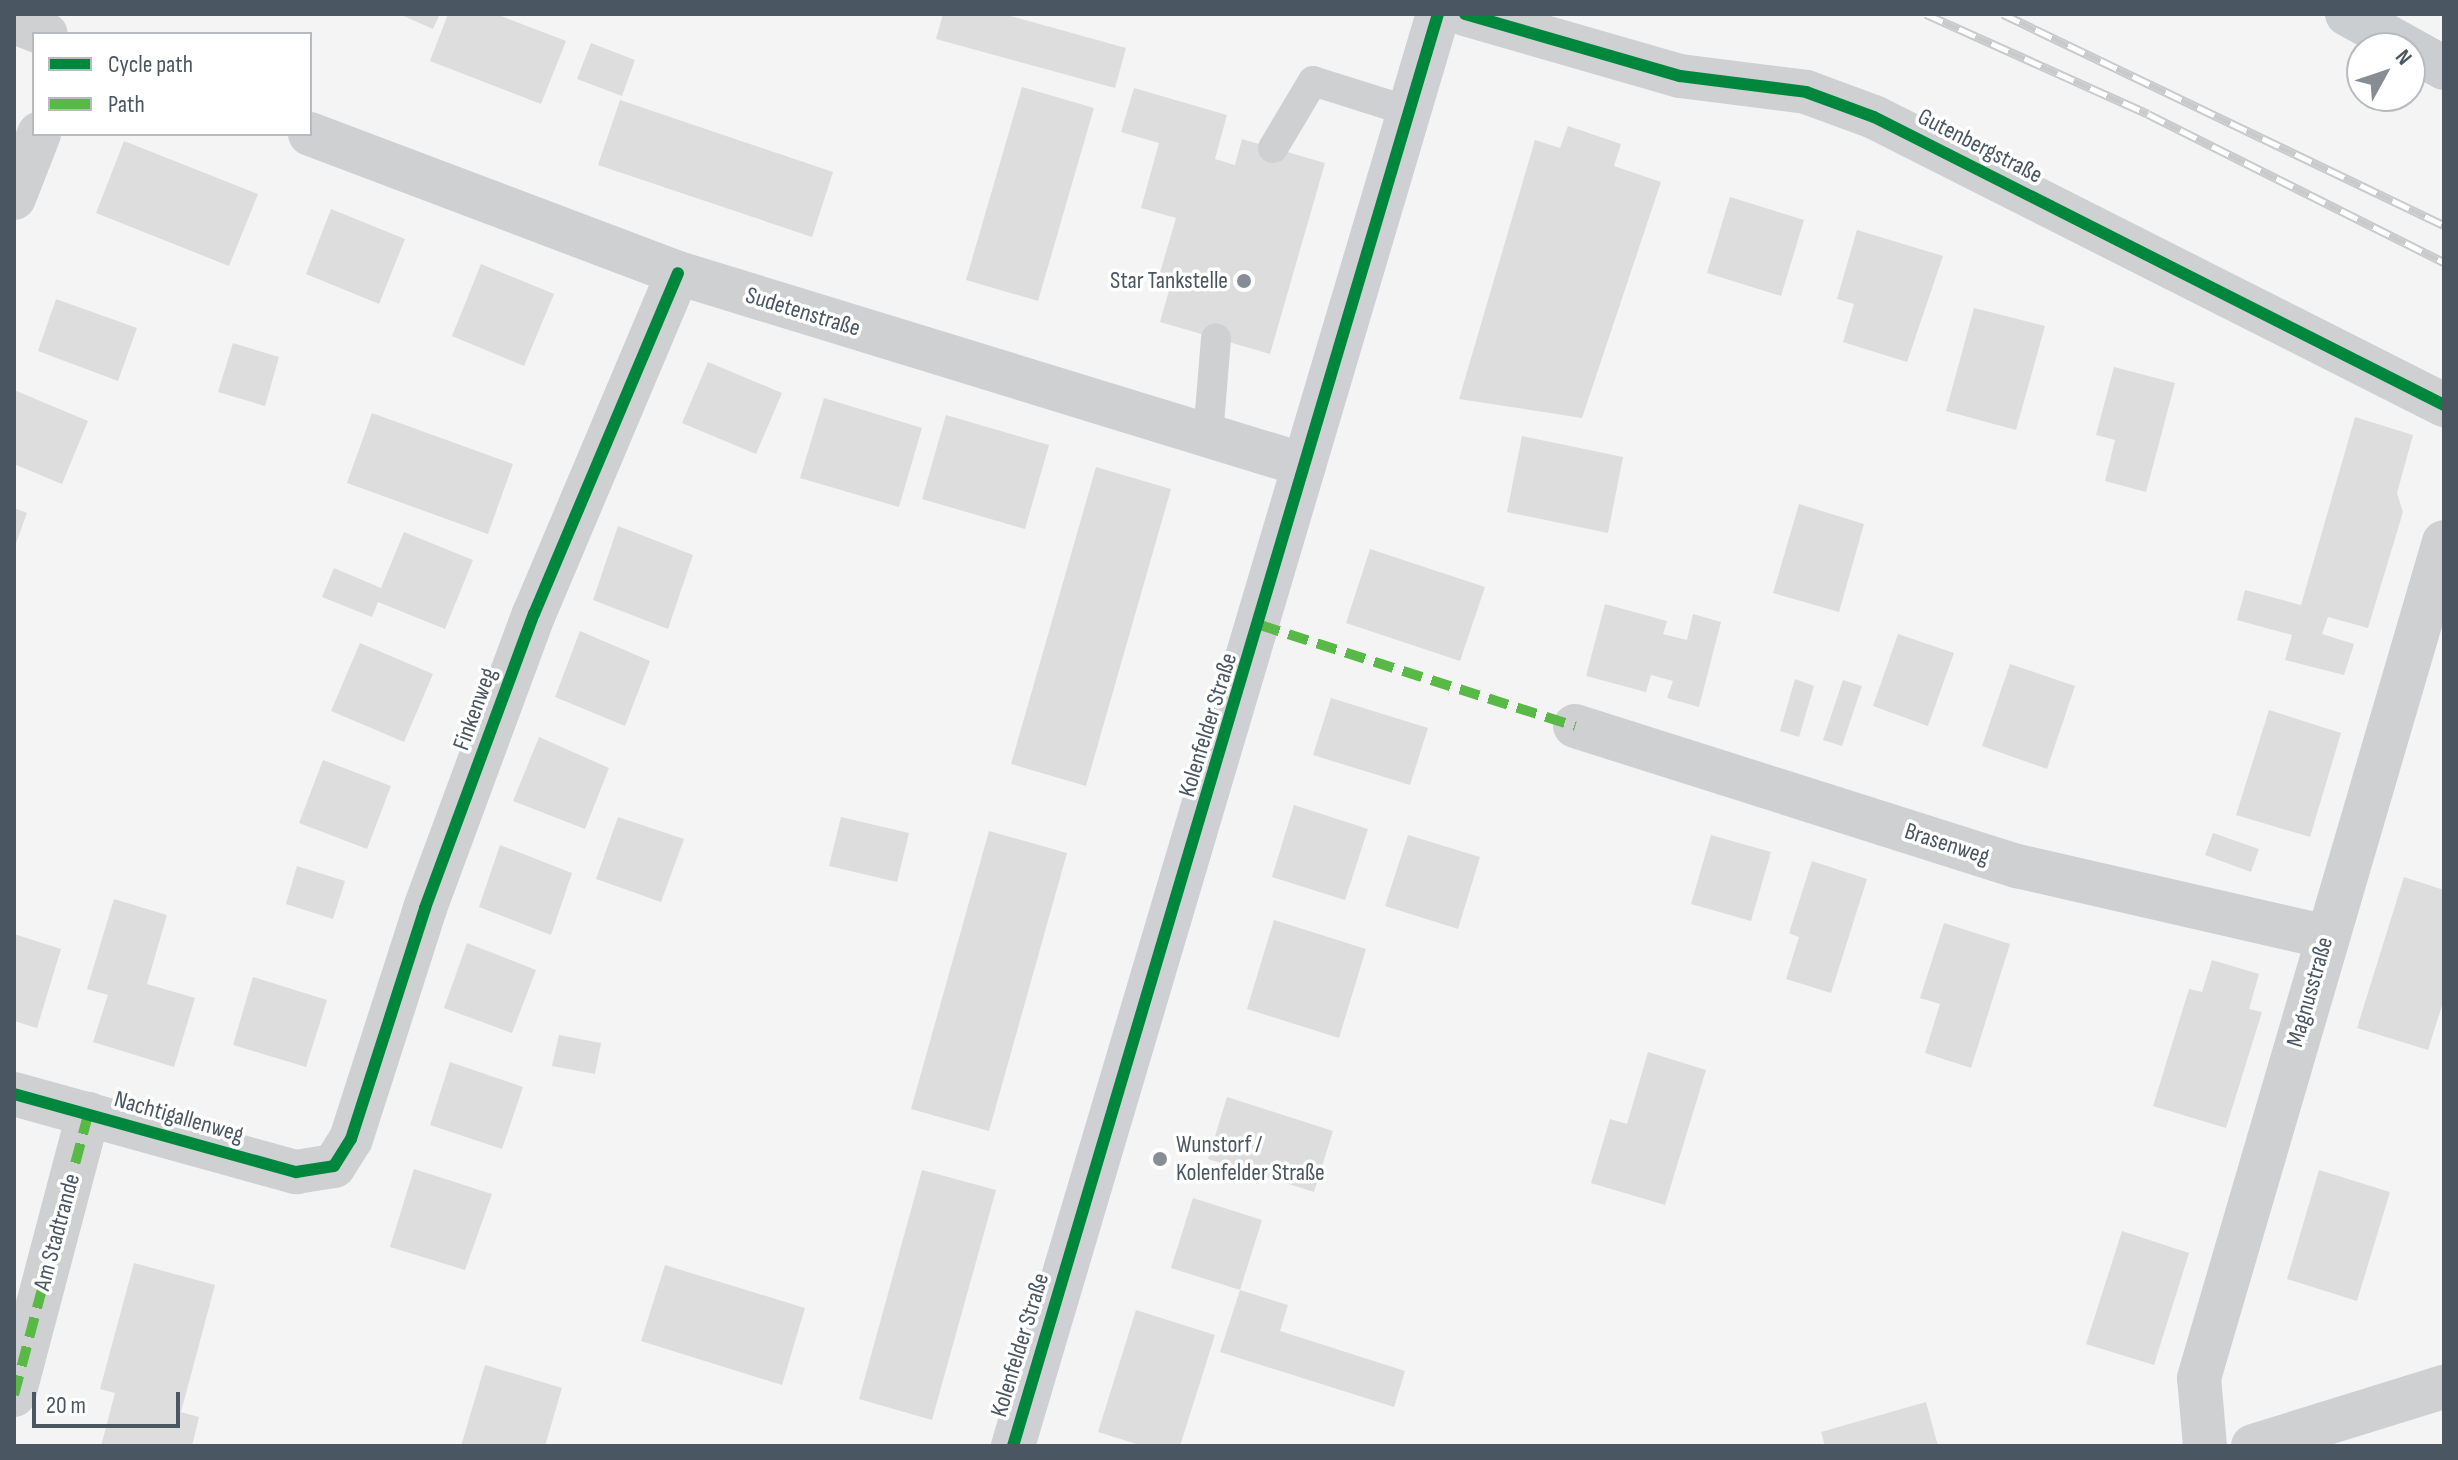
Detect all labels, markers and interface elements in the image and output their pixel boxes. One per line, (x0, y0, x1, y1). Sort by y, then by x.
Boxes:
legend (32, 32, 312, 136)
north arrow (2346, 32, 2426, 112)
text: N (2389, 44, 2417, 71)
text: Cycle path (108, 50, 193, 79)
text: Path (108, 90, 145, 119)
street label: Gutenbergstraße (1913, 102, 2047, 190)
place label: Star Tankstelle (1110, 267, 1228, 295)
marker: Star Tankstelle (1235, 272, 1253, 290)
street label: Sudetenstraße (742, 281, 864, 343)
street label: Kolenfelder Straße (1172, 650, 1244, 800)
street label: Finkenweg (447, 664, 503, 754)
street label: Brasenweg (1901, 817, 1993, 871)
street label: Magnusstraße (2281, 934, 2339, 1050)
street label: Nachtigallenweg (111, 1085, 247, 1149)
place label: Wunstorf / Kolenfelder Straße (1176, 1131, 1325, 1187)
marker: Wunstorf / Kolenfelder Straße (1151, 1150, 1169, 1168)
street label: Am Stadtrande (28, 1170, 86, 1294)
street label: Kolenfelder Straße (984, 1270, 1056, 1420)
scale bar (36, 1376, 184, 1426)
text: 20 m (46, 1391, 86, 1420)

